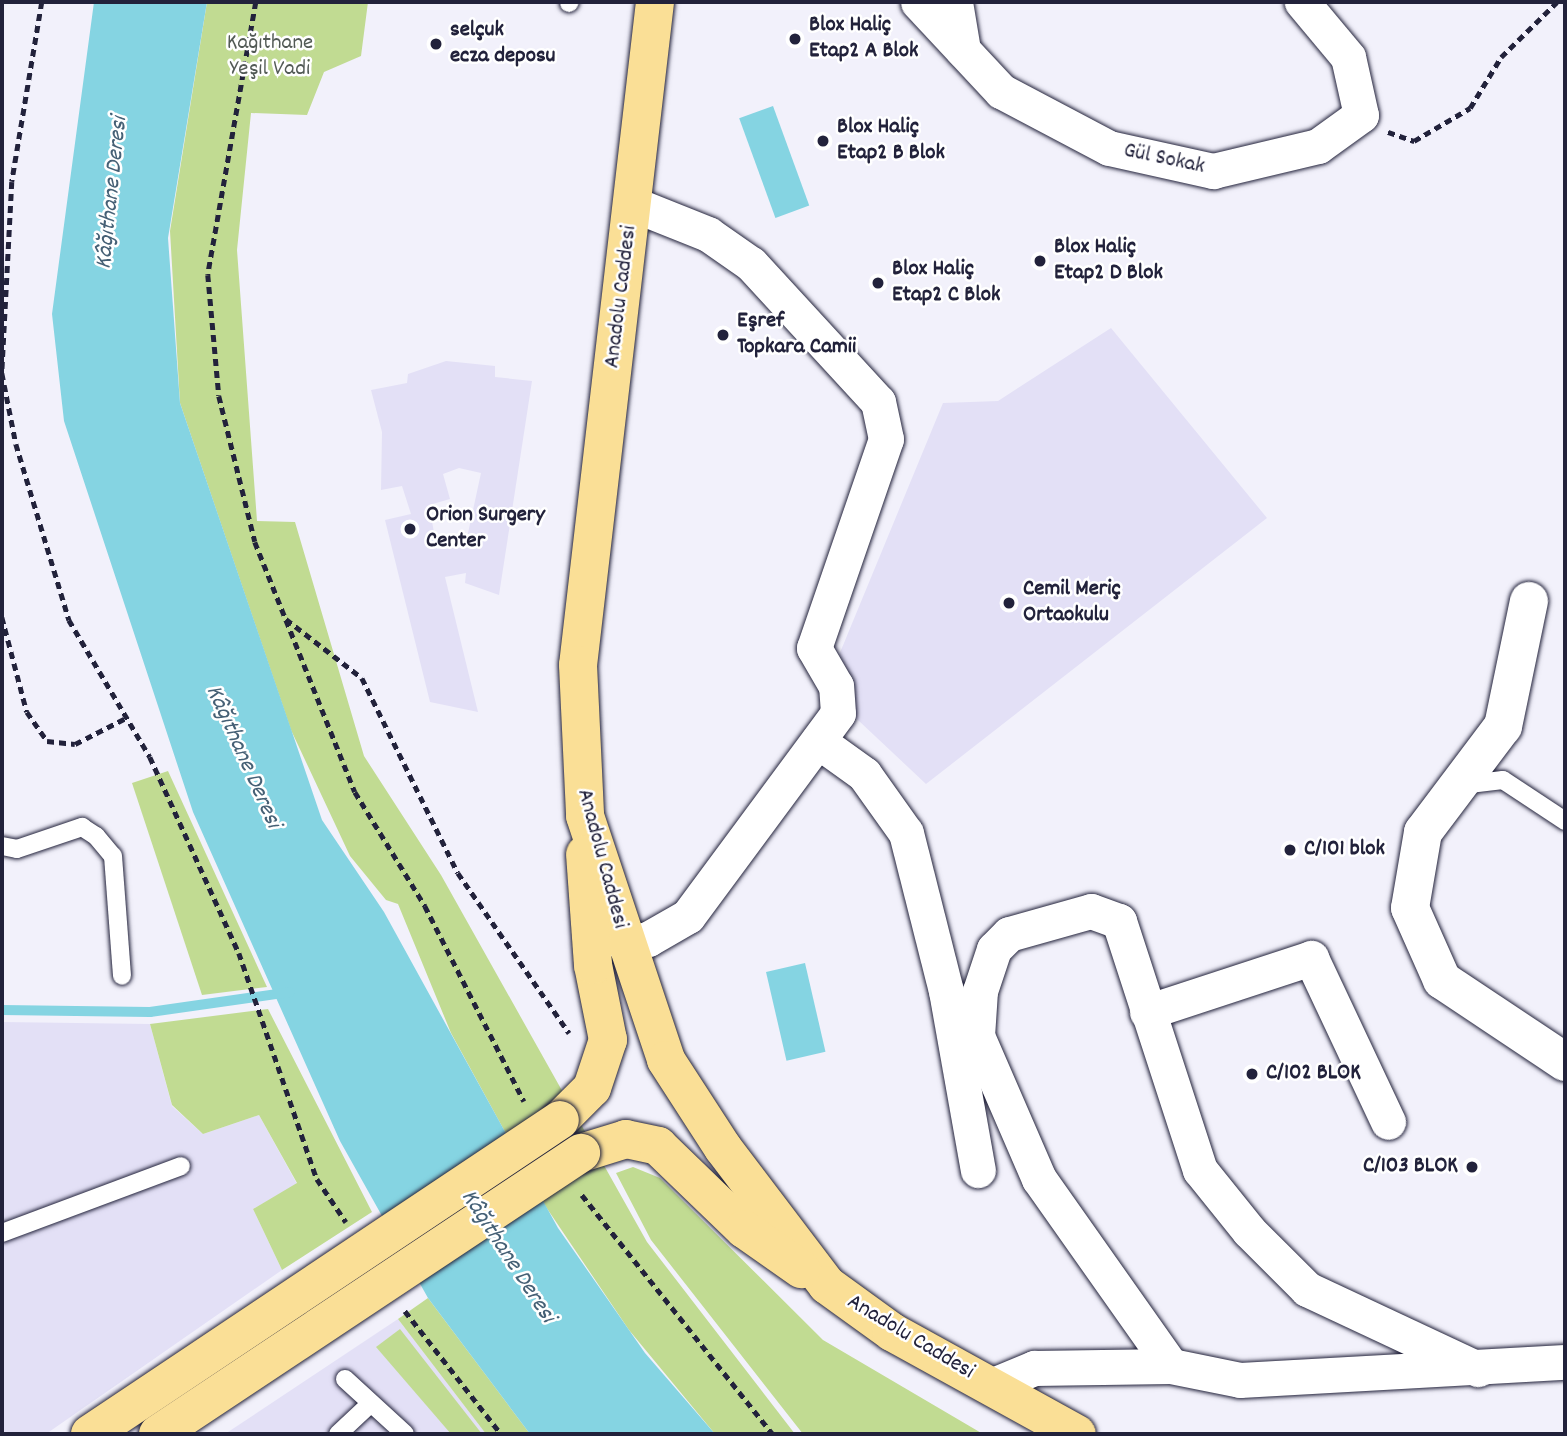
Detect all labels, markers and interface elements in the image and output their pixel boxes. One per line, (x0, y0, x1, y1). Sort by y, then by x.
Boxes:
place label: Blox Haliç Etap2 A Blok (809, 12, 919, 66)
place label: selçuk ecza deposu (450, 17, 556, 71)
park label: Kağıthane Yeşil Vadi (227, 30, 313, 84)
marker: Blox Haliç Etap2 A Blok (787, 31, 803, 47)
marker: selçuk ecza deposu (428, 36, 444, 52)
place label: Blox Haliç Etap2 B Blok (837, 114, 945, 168)
water label: Kâğıthane Deresi (91, 115, 135, 271)
marker: Blox Haliç Etap2 B Blok (815, 133, 831, 149)
street label: Gül Sokak (1121, 138, 1207, 182)
street label: Anadolu Caddesi (600, 224, 644, 370)
place label: Blox Haliç Etap2 D Blok (1054, 234, 1163, 288)
marker: Blox Haliç Etap2 D Blok (1032, 253, 1048, 269)
place label: Blox Haliç Etap2 C Blok (892, 256, 1000, 310)
marker: Blox Haliç Etap2 C Blok (870, 275, 886, 291)
place label: Eşref Topkara Camii (737, 308, 856, 362)
marker: Eşref Topkara Camii (715, 327, 731, 343)
place label: Orion Surgery Center (426, 502, 545, 556)
marker: Orion Surgery Center (400, 519, 420, 539)
place label: Cemil Meriç Ortaokulu (1023, 576, 1121, 630)
marker: Cemil Meriç Ortaokulu (1001, 595, 1017, 611)
water label: Kâğıthane Deresi (198, 681, 286, 833)
street label: Anadolu Caddesi (569, 786, 633, 932)
place label: C/101 blok (1304, 836, 1385, 864)
marker: C/101 blok (1282, 842, 1298, 858)
place label: C/102 BLOK (1266, 1060, 1361, 1088)
marker: C/102 BLOK (1244, 1066, 1260, 1082)
place label: C/103 BLOK (1363, 1153, 1458, 1181)
marker: C/103 BLOK (1464, 1159, 1480, 1175)
water label: Kâğıthane Deresi (453, 1185, 561, 1329)
street label: Anadolu Caddesi (841, 1289, 979, 1387)

